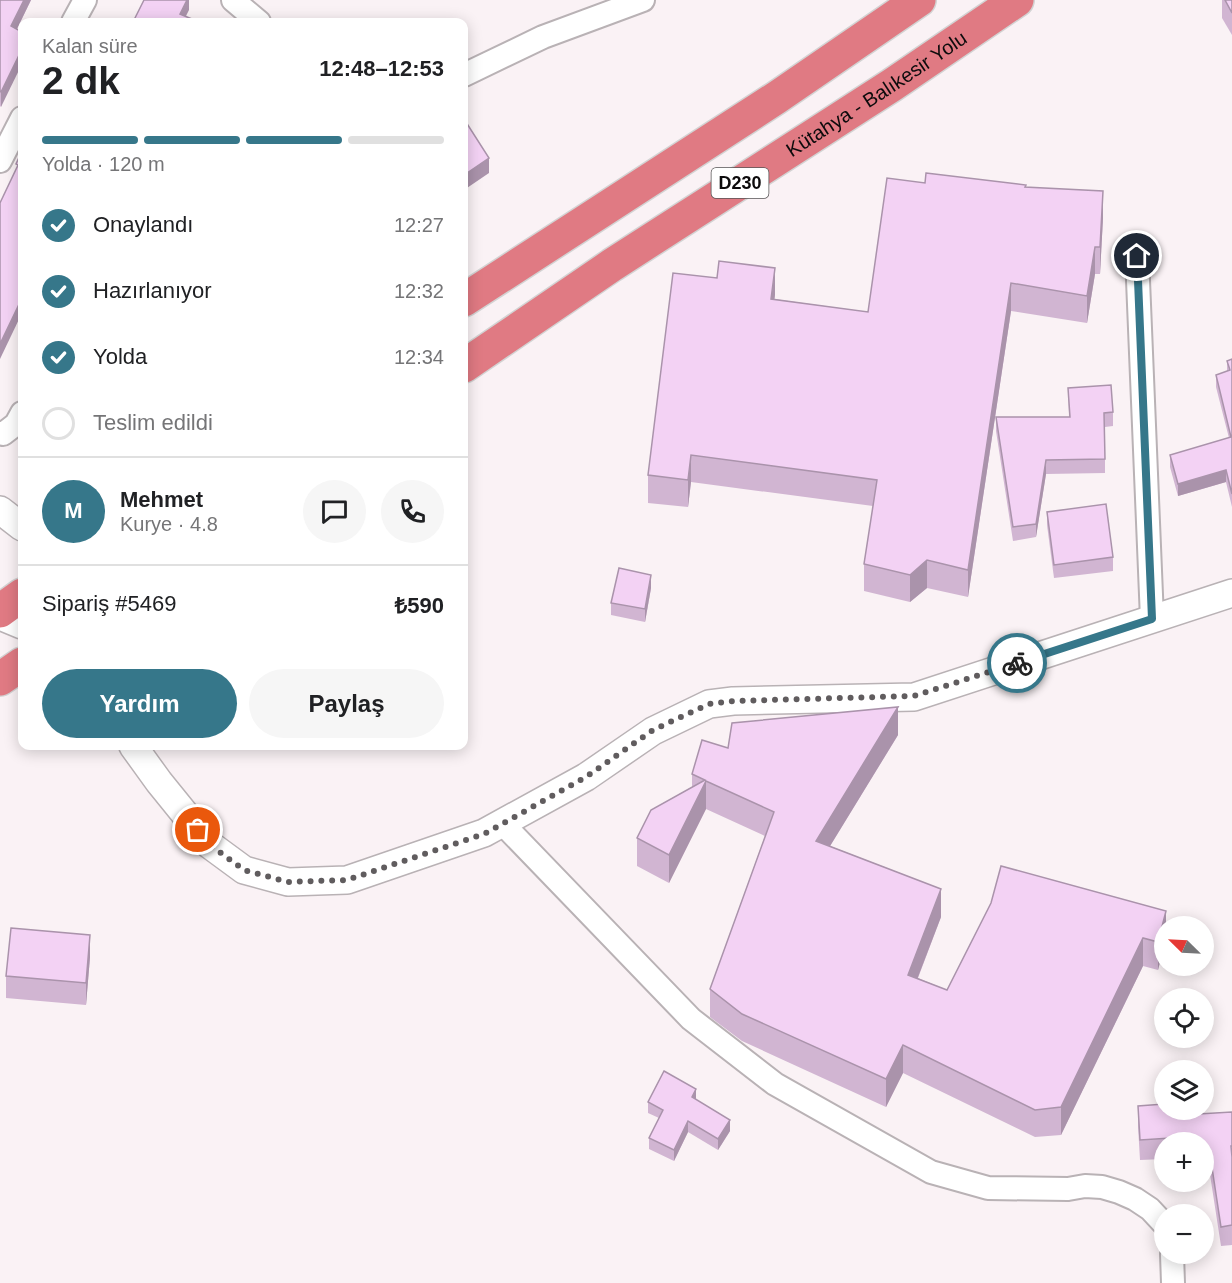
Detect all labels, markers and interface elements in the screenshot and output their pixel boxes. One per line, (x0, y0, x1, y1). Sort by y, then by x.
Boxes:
street label: Kütahya - Balıkesir Yolu (782, 27, 971, 161)
text: Kalan süre (42, 35, 138, 57)
text: 12:48–12:53 (319, 56, 444, 81)
text: 2 dk (42, 59, 120, 102)
text: Yolda · 120 m (42, 153, 165, 175)
road number: D230 (712, 168, 768, 198)
icon: check (42, 209, 75, 242)
text: Onaylandı (93, 212, 193, 237)
text: 12:27 (394, 214, 444, 236)
pin (1111, 230, 1162, 281)
icon: home (1120, 239, 1153, 272)
icon: check (42, 275, 75, 308)
text: Hazırlanıyor (93, 278, 212, 303)
text: 12:32 (394, 280, 444, 302)
icon: check (42, 341, 75, 374)
text: Yolda (93, 344, 147, 369)
text: 12:34 (394, 346, 444, 368)
text: Teslim edildi (93, 410, 213, 435)
button: chat (303, 480, 366, 543)
button: phone (381, 480, 444, 543)
text: Mehmet (120, 487, 203, 512)
text: M (64, 498, 83, 523)
text: Kurye · 4.8 (120, 513, 218, 535)
text: Sipariş #5469 (42, 591, 177, 616)
text: ₺590 (395, 593, 444, 618)
courier (987, 633, 1047, 693)
icon: bike (1001, 647, 1034, 680)
button: Yardım (42, 669, 237, 738)
button: Paylaş (249, 669, 444, 738)
pin (172, 804, 223, 855)
icon: bag (181, 813, 214, 846)
north arrow (1154, 916, 1214, 976)
map controls (1154, 916, 1214, 1264)
button: locate (1154, 988, 1214, 1048)
button: layers (1154, 1060, 1214, 1120)
button: + (1154, 1132, 1214, 1192)
button: − (1154, 1204, 1214, 1264)

